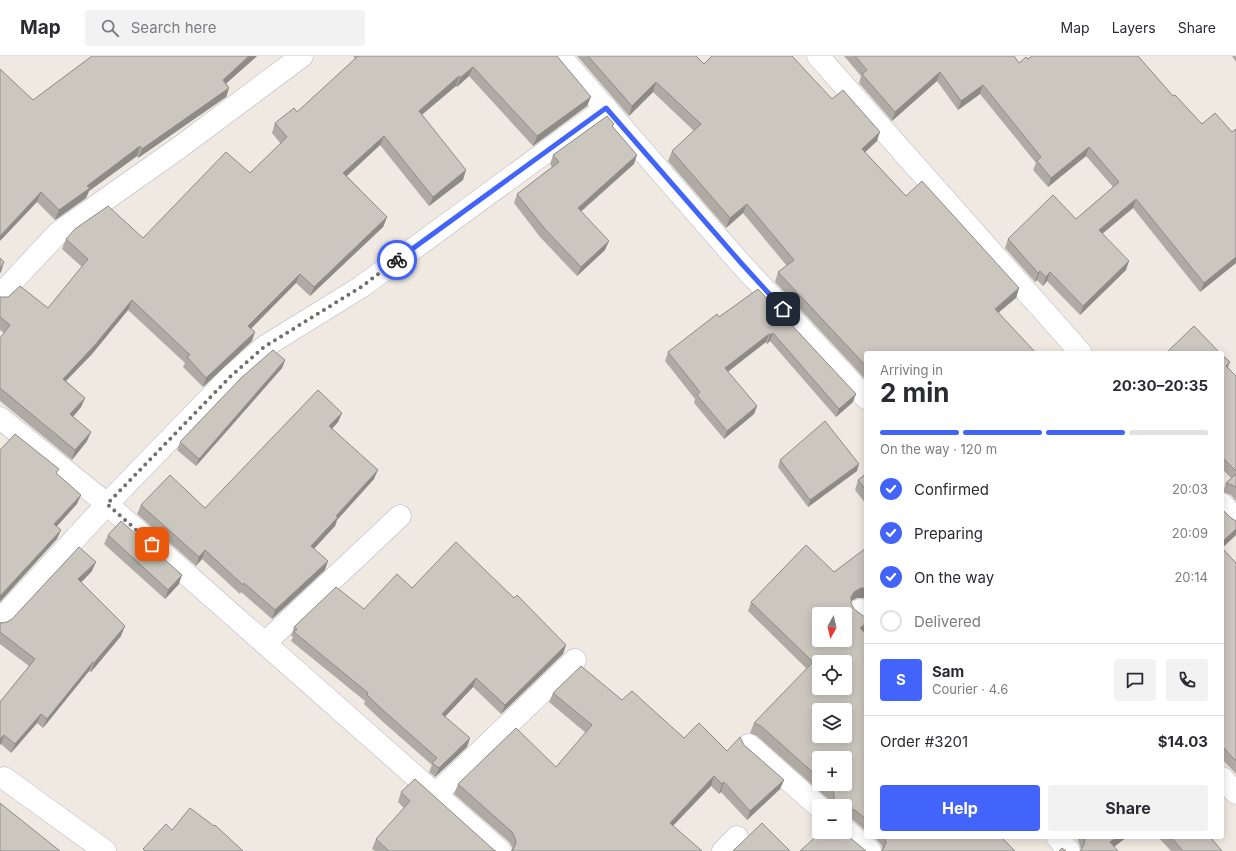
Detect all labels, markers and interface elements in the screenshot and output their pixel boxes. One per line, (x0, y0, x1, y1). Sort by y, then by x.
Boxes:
search box (85, 10, 365, 46)
text: Map (20, 16, 61, 39)
icon: search (99, 17, 121, 39)
text: Search here (131, 18, 216, 37)
text: Map (1061, 19, 1090, 36)
text: Layers (1112, 19, 1156, 36)
text: Share (1178, 19, 1216, 36)
courier (377, 240, 417, 280)
icon: bike (386, 249, 408, 271)
pin (766, 292, 800, 326)
icon: home (772, 298, 794, 320)
text: Arriving in (880, 362, 943, 378)
text: 20:30–20:35 (1112, 376, 1208, 395)
text: 2 min (880, 377, 950, 408)
text: On the way · 120 m (880, 441, 997, 457)
icon: check (880, 478, 902, 500)
text: Confirmed (914, 480, 989, 499)
text: 20:03 (1172, 481, 1208, 497)
icon: check (880, 522, 902, 544)
text: Preparing (914, 524, 983, 543)
text: 20:09 (1172, 525, 1208, 541)
pin (135, 527, 169, 561)
icon: bag (141, 533, 163, 555)
icon: check (880, 566, 902, 588)
text: On the way (914, 568, 994, 587)
text: 20:14 (1174, 569, 1208, 585)
north arrow (812, 607, 852, 647)
map controls (812, 607, 852, 839)
text: Delivered (914, 612, 981, 631)
button: locate (812, 655, 852, 695)
button: chat (1114, 659, 1156, 701)
button: phone (1166, 659, 1208, 701)
text: Sam (932, 662, 964, 681)
text: S (896, 670, 906, 689)
text: Courier · 4.6 (932, 681, 1008, 697)
button: layers (812, 703, 852, 743)
text: Order #3201 (880, 732, 968, 751)
text: $14.03 (1158, 732, 1208, 751)
button: + (812, 751, 852, 791)
button: Help (880, 785, 1040, 831)
button: Share (1048, 785, 1208, 831)
button: − (812, 799, 852, 839)

